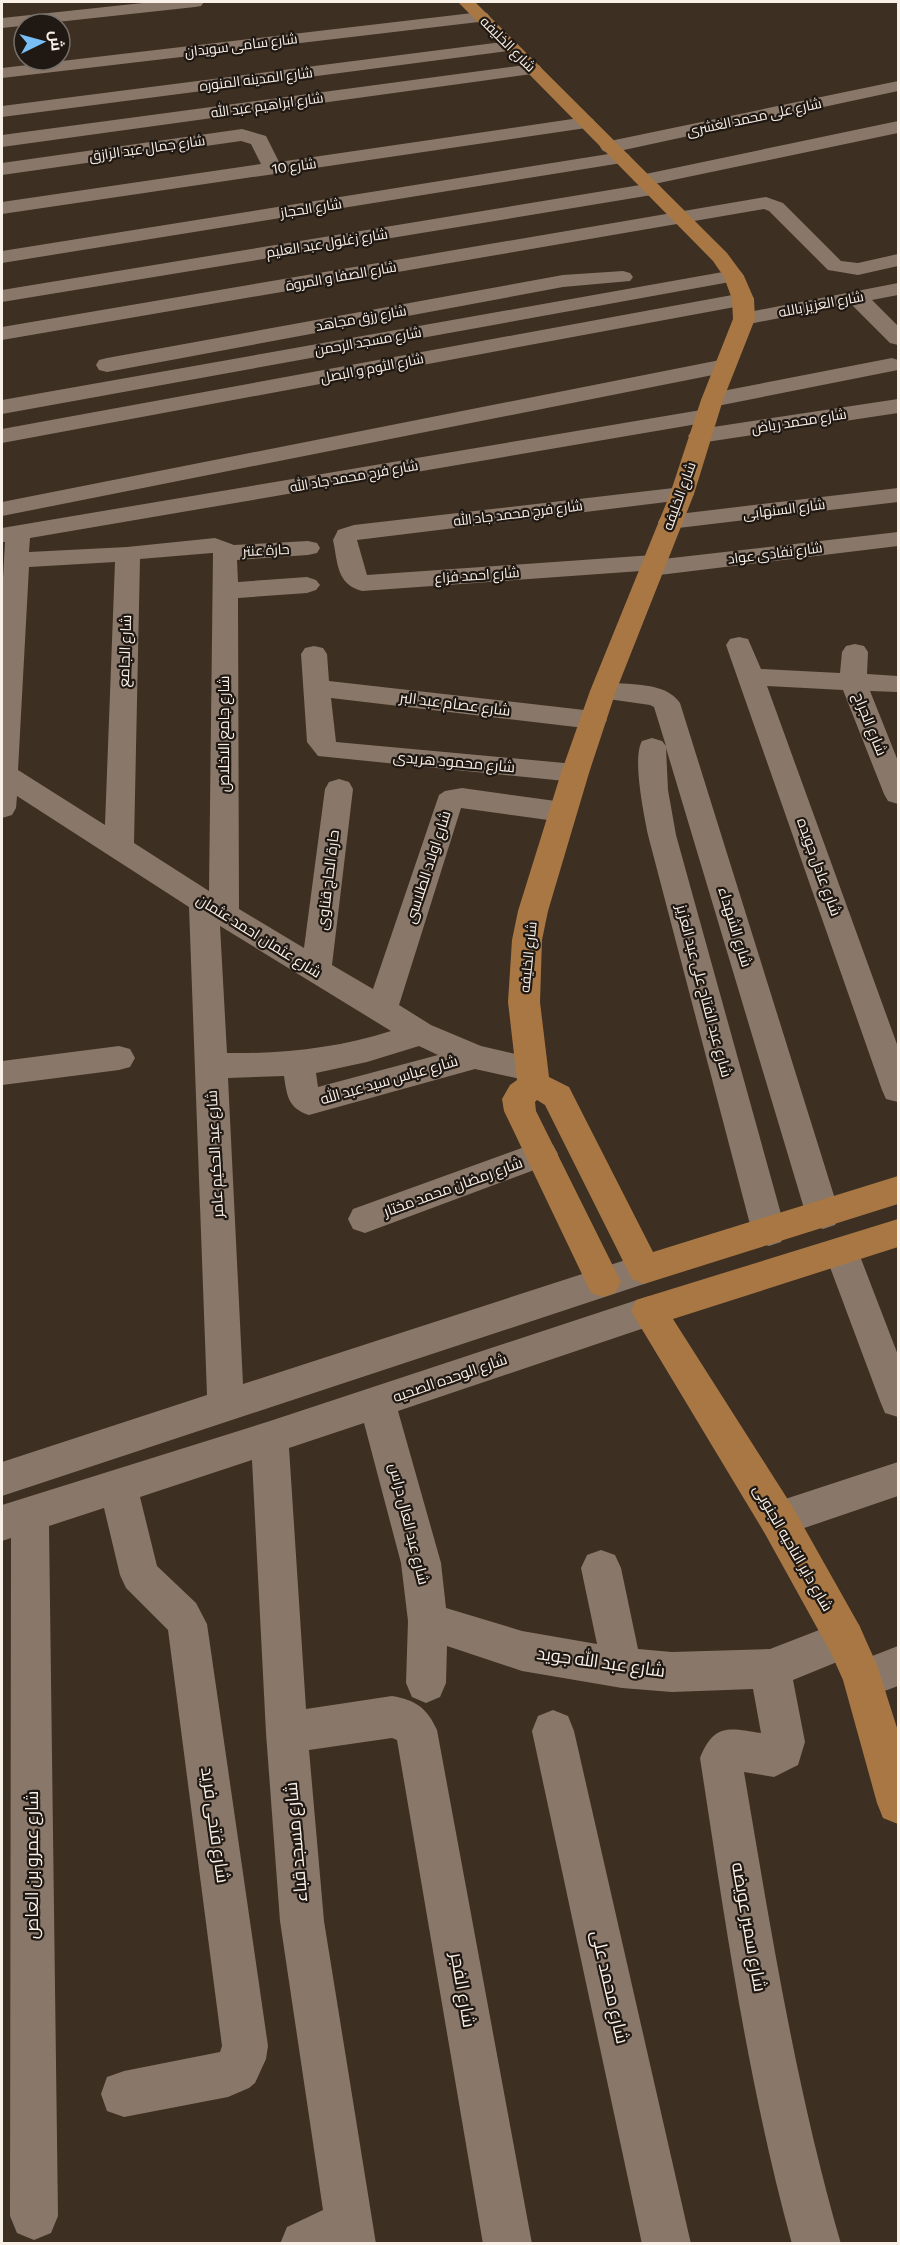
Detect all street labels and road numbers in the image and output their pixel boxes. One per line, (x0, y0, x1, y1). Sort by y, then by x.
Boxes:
street label: شارع الخليفه (476, 12, 540, 76)
street label: شارع سامى سويدان (184, 29, 298, 61)
street label: شارع المدينه المنوره (198, 63, 314, 95)
street label: شارع ابراهيم عبد الله (210, 88, 325, 123)
street label: شارع على محمد الغشرى (685, 94, 823, 140)
street label: شارع جمال عبد الرازق (88, 131, 206, 165)
street label: شارع 10 (270, 154, 318, 178)
street label: شارع الحجاز (278, 194, 343, 222)
street label: شارع زغلول عبد العليم (265, 224, 389, 262)
street label: شارع الصفا و المروة (284, 257, 398, 295)
street label: شارع العزيز بالله (777, 287, 865, 321)
street label: شارع رزق مجاهد (314, 301, 408, 335)
street label: شارع مسجد الرحمن (313, 323, 423, 359)
street label: شارع الثوم و البصل (319, 349, 425, 388)
street label: شارع محمد رياض (750, 405, 848, 437)
street label: شارع فرح محمد جاد الله (288, 456, 420, 496)
street label: شارع الخليفه (658, 459, 700, 533)
street label: شارع السنهابى (742, 495, 826, 523)
street label: شارع فرج محمد جاد الله (452, 496, 584, 530)
street label: شارع نفادى عواد (727, 538, 823, 568)
street label: حارة عنتر (241, 540, 290, 559)
street label: شارع احمد فزاع (434, 563, 520, 587)
street label: شارع الجامع (114, 614, 137, 688)
street label: شارع جامع الاخلاص (214, 676, 235, 792)
street label: شارع عصام عبد البر (397, 687, 512, 722)
street label: شارع الجراح (847, 689, 892, 759)
street label: شارع محمود هريدى (392, 747, 516, 778)
street label: شارع اولاد الطلاسى (400, 808, 457, 926)
street label: شارع عادل جويده (791, 815, 846, 919)
street label: حارة الحاج قناوى (312, 829, 345, 932)
street label: شارع الشهداء (712, 884, 757, 970)
street label: شارع عثمان احمد عثمان (192, 889, 325, 983)
street label: شارع عبد الفتاح على عبد العزيز (670, 902, 737, 1080)
street label: شارع الخليفه (515, 921, 541, 993)
street label: شارع عباس سيد عبد الله (318, 1051, 460, 1110)
street label: شارع عبد الحكيم عامر (202, 1090, 229, 1219)
street label: شارع رمضان محمد مختار (380, 1153, 526, 1223)
street label: شارع الوحده الصحيه (390, 1349, 510, 1408)
street label: شارع عبد العال دراس (383, 1461, 434, 1587)
street label: شارع داير الناحيه الجنوبى (748, 1481, 838, 1616)
street label: شارع عبد الله جويد (535, 1641, 667, 1683)
street label: شارع فتحى فريد (195, 1765, 235, 1885)
street label: شارع مسجد قباء (279, 1781, 313, 1903)
street label: شارع عمرو بن العاص (20, 1791, 44, 1939)
street label: شارع سمير عويضه (726, 1860, 772, 1994)
street label: شارع محمد على (585, 1928, 635, 2046)
street label: شارع الفجر (444, 1950, 481, 2029)

